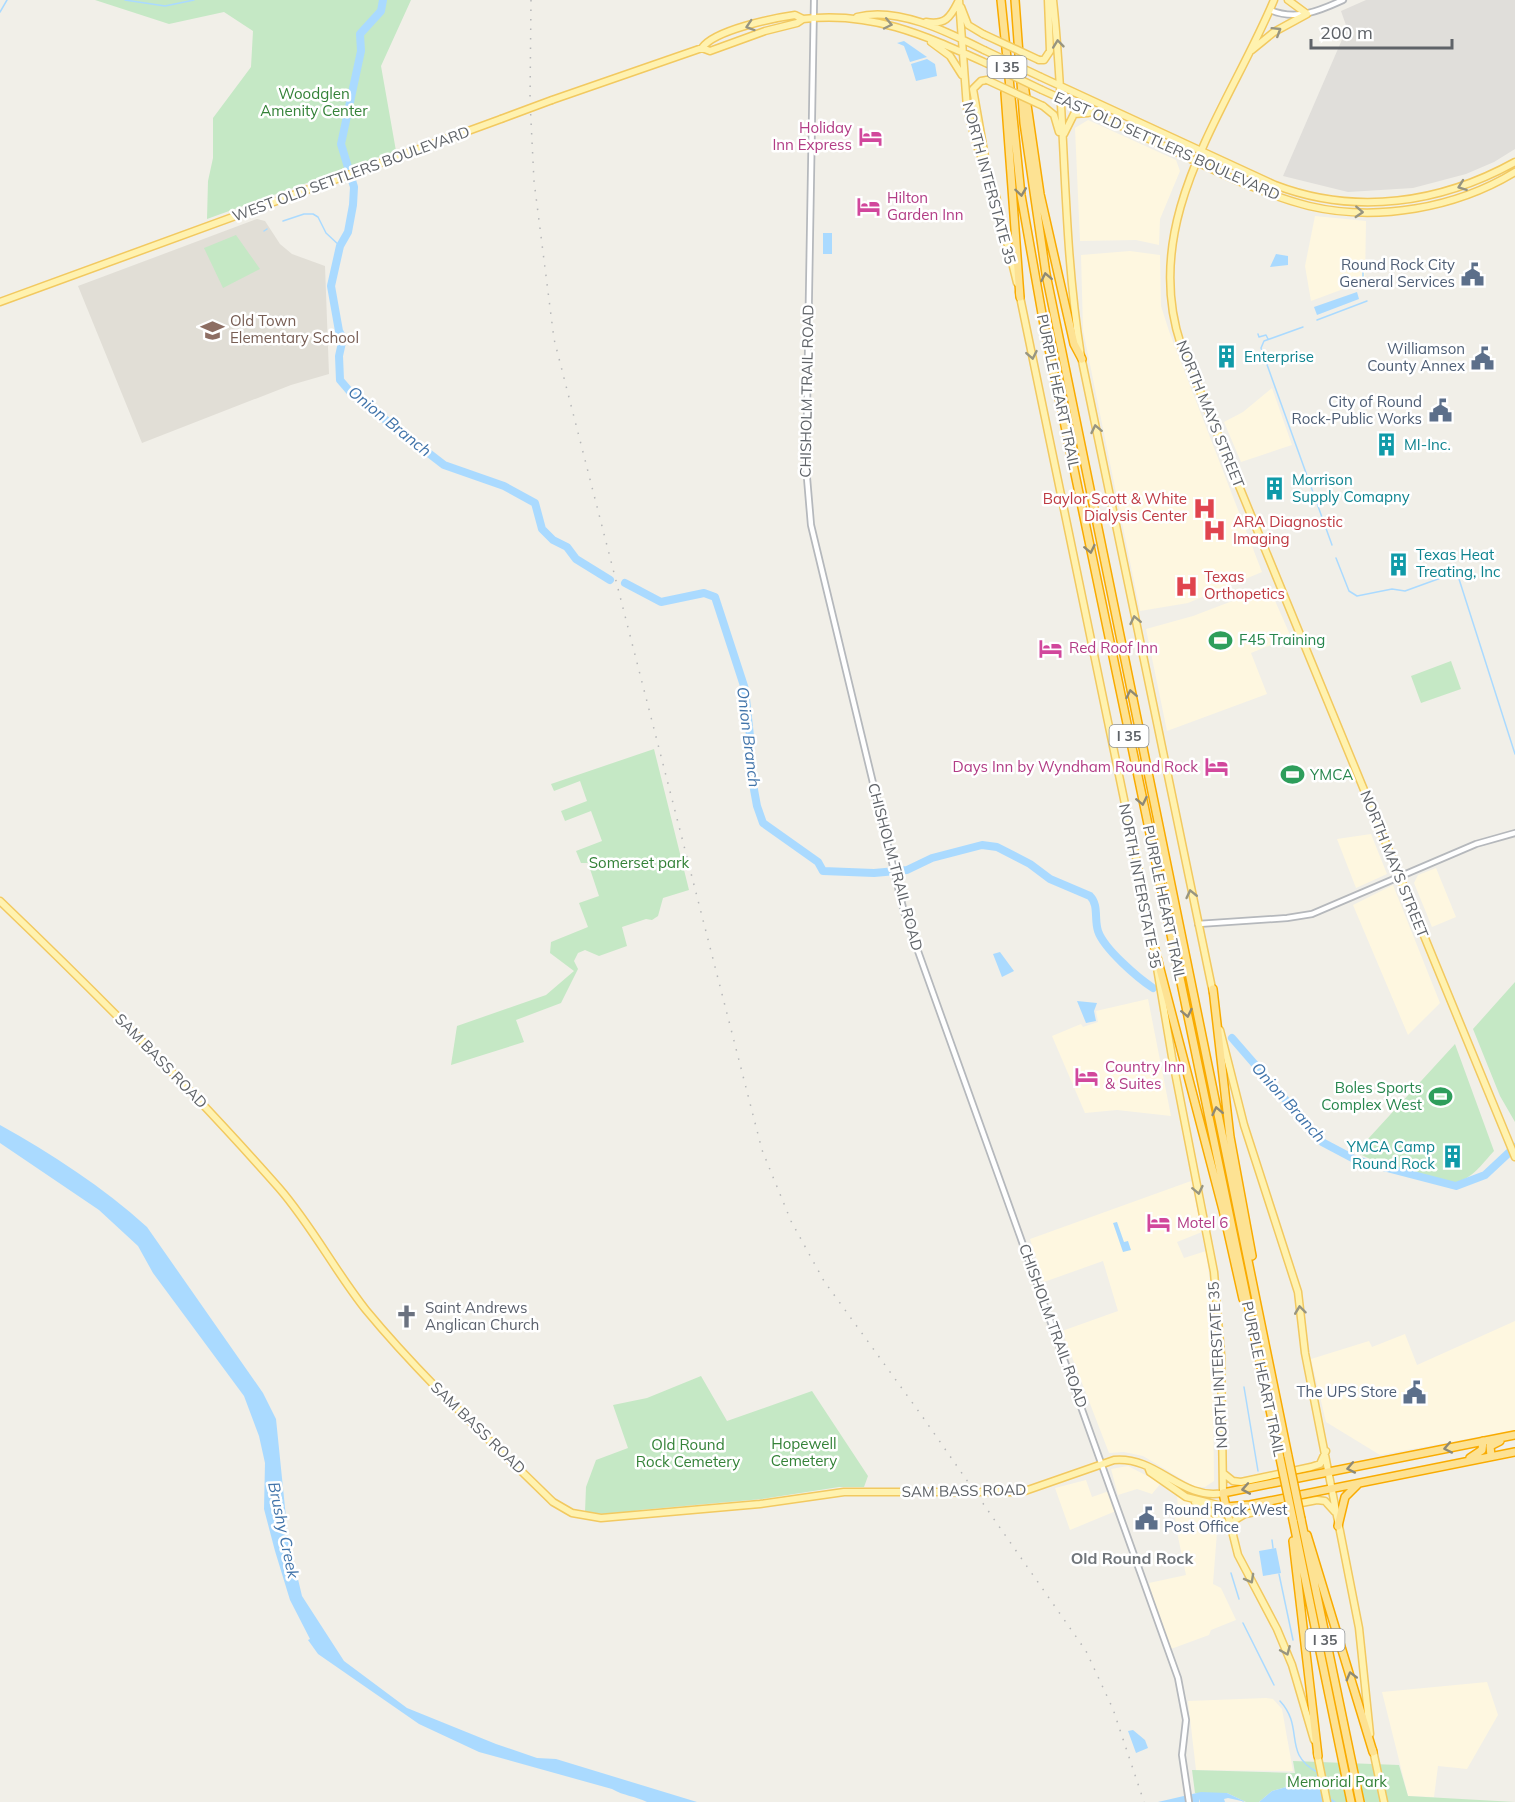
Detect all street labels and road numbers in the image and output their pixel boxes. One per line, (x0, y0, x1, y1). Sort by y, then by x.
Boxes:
road number: I 35 (988, 56, 1026, 78)
street label: EAST OLD SETTLERS BOULEVARD (1051, 87, 1283, 204)
street label: NORTH INTERSTATE 35 (959, 100, 1020, 266)
street label: WEST OLD SETTLERS BOULEVARD (230, 122, 472, 225)
street label: CHISHOLM TRAIL ROAD (795, 304, 818, 478)
street label: PURPLE HEART TRAIL (1033, 312, 1084, 471)
street label: NORTH MAYS STREET (1172, 337, 1249, 490)
road number: I 35 (1110, 725, 1148, 747)
street label: CHISHOLM TRAIL ROAD (864, 781, 927, 953)
street label: NORTH MAYS STREET (1356, 787, 1433, 940)
street label: NORTH INTERSTATE 35 (1115, 802, 1166, 970)
street label: PURPLE HEART TRAIL (1139, 823, 1190, 982)
street label: SAM BASS ROAD (111, 1009, 212, 1112)
street label: CHISHOLM TRAIL ROAD (1015, 1241, 1092, 1410)
street label: NORTH INTERSTATE 35 (1204, 1281, 1231, 1449)
street label: PURPLE HEART TRAIL (1238, 1299, 1289, 1458)
street label: SAM BASS ROAD (427, 1377, 530, 1478)
street label: SAM BASS ROAD (901, 1480, 1026, 1501)
road number: I 35 (1306, 1629, 1344, 1651)

